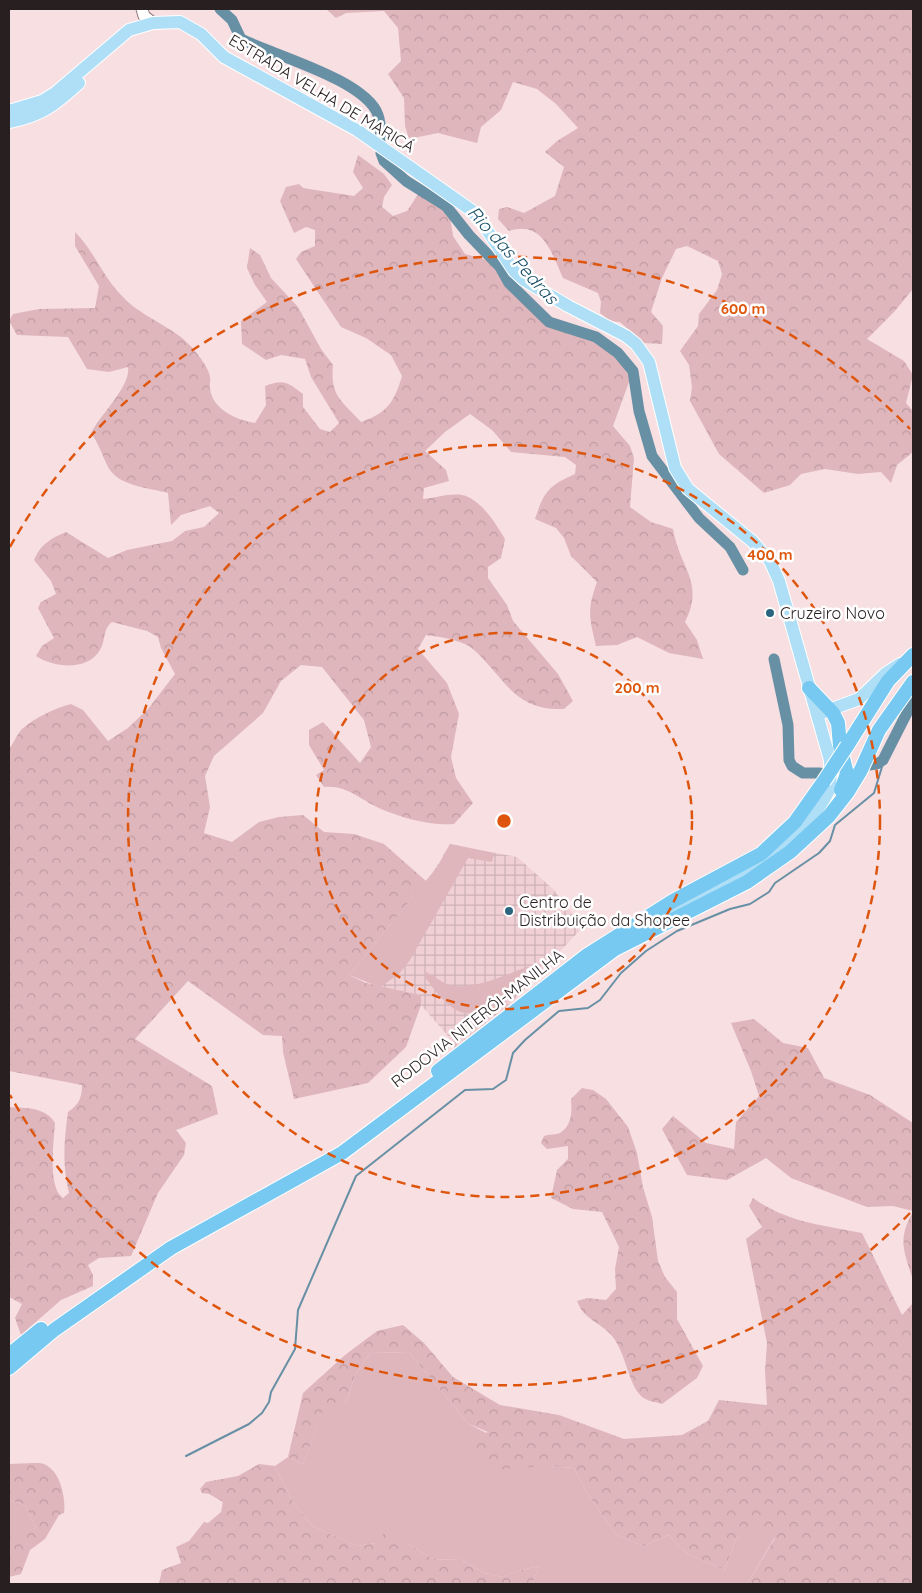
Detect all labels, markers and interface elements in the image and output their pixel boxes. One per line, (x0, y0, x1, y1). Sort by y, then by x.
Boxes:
street label: ESTRADA VELHA DE MARICÁ (225, 29, 419, 157)
water label: Rio das Pedras (463, 201, 564, 310)
text: 600 m (721, 299, 765, 318)
text: 400 m (747, 545, 793, 564)
place label: Cruzeiro Novo (780, 603, 885, 623)
marker: Cruzeiro Novo (764, 607, 776, 619)
text: 200 m (615, 678, 660, 697)
centre of rings (495, 812, 513, 830)
place label: Centro de Distribuição da Shopee (519, 892, 690, 930)
marker: Centro de Distribuição da Shopee (503, 905, 515, 917)
street label: RODOVIA NITERÓI-MANILHA (387, 945, 567, 1091)

